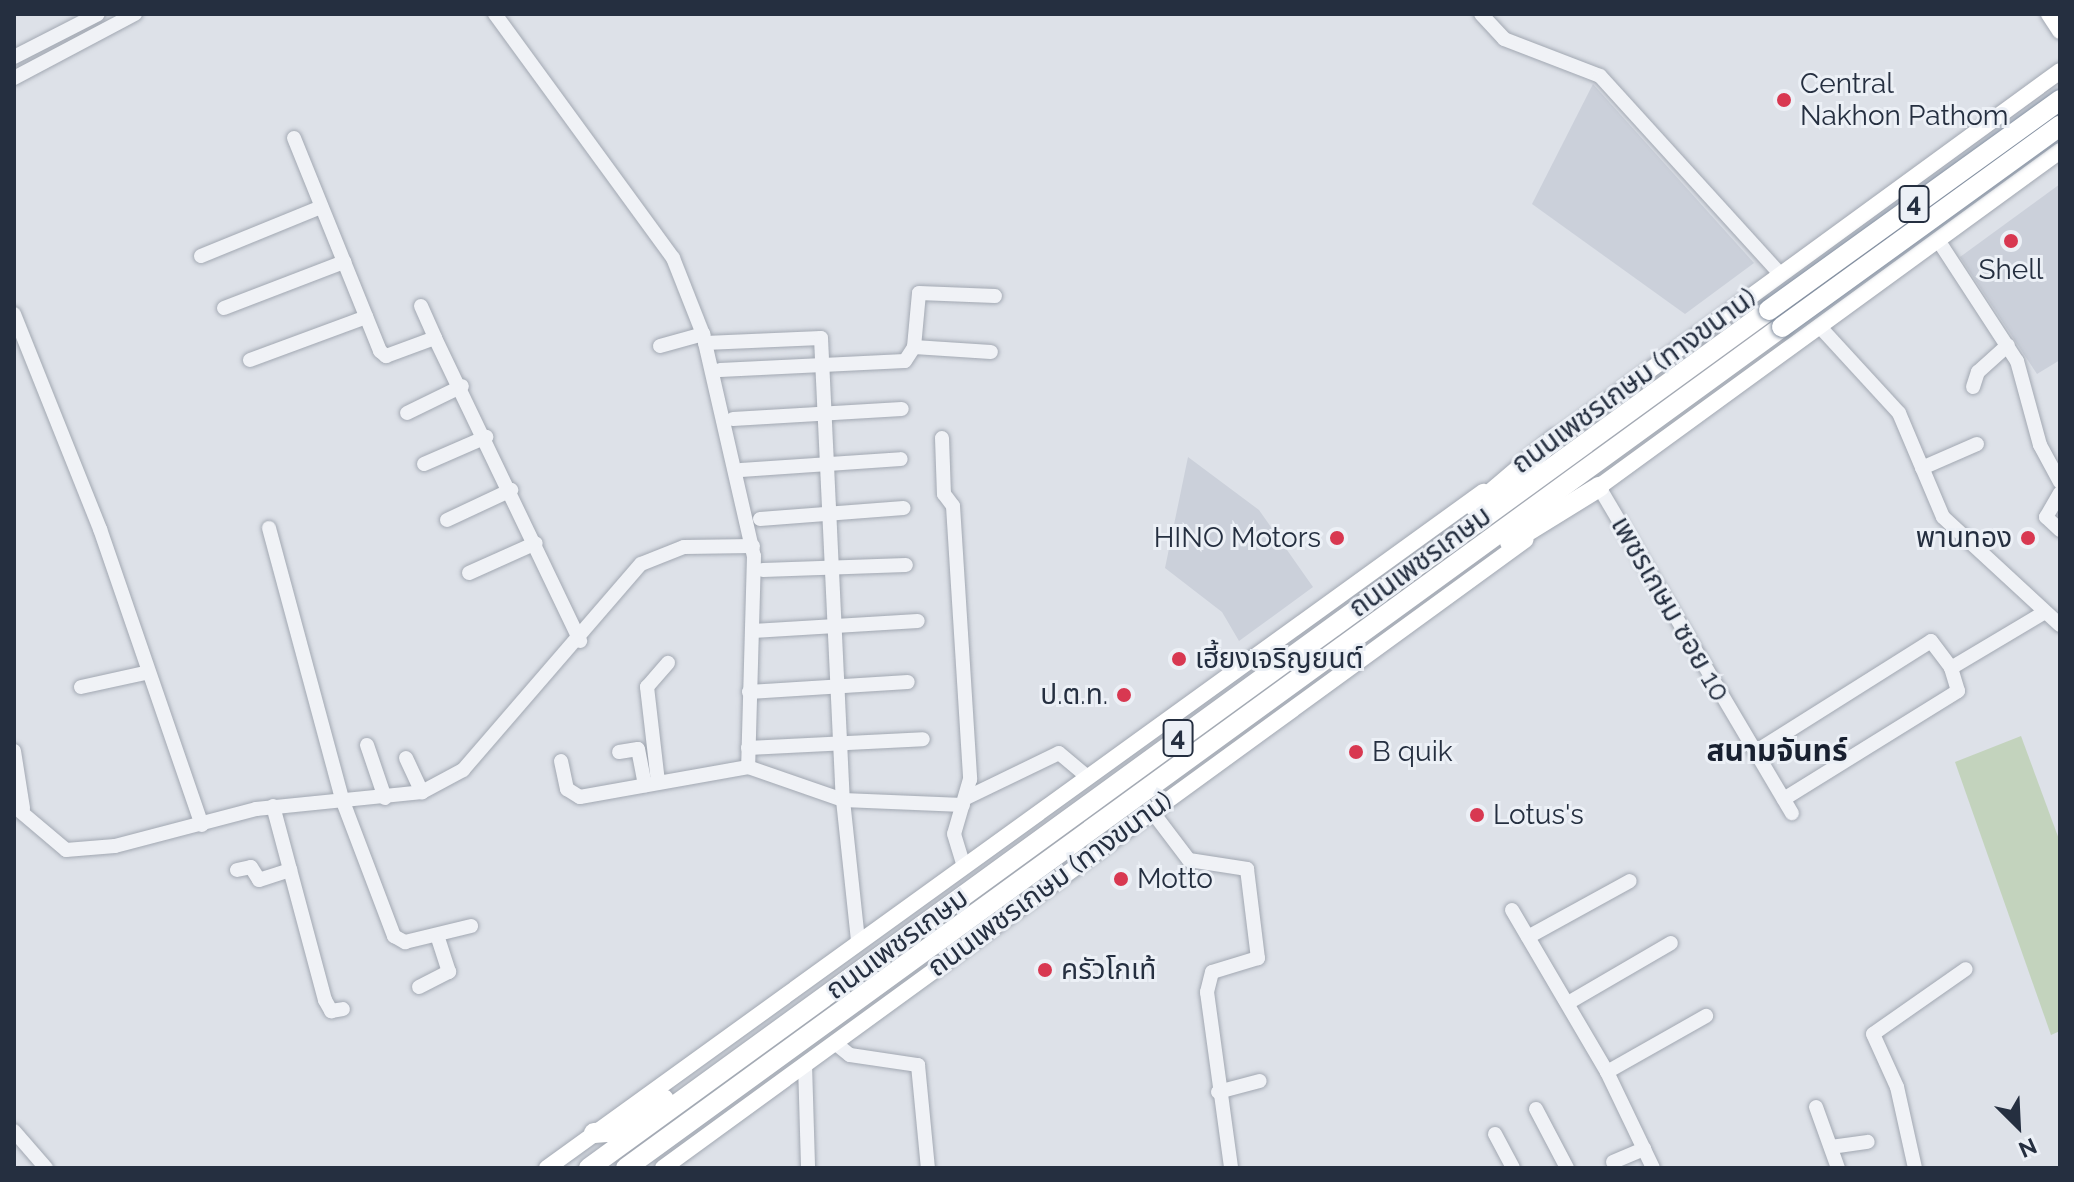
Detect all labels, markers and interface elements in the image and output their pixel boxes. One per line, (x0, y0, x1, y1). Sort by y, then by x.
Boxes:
place label: Central Nakhon Pathom (1800, 67, 2009, 133)
marker: Central Nakhon Pathom (1775, 91, 1793, 109)
road number: 4 (1898, 182, 1930, 226)
marker: Shell (2002, 232, 2020, 250)
place label: Shell (1979, 253, 2043, 287)
street label: ถนนเพชรเกษม (ทางขนาน) (1505, 281, 1763, 481)
street label: ถนนเพชรเกษม (1342, 499, 1498, 625)
street label: เพชรเกษม ซอย 10 (1603, 510, 1737, 708)
place label: HINO Motors (1154, 521, 1321, 555)
place label: พานทอง (1916, 521, 2012, 555)
marker: HINO Motors (1328, 529, 1346, 547)
marker: พานทอง (2019, 529, 2037, 547)
place label: เฮี้ยงเจริญยนต์ (1195, 642, 1363, 676)
marker: เฮี้ยงเจริญยนต์ (1170, 650, 1188, 668)
place label: ป.ต.ท. (1040, 678, 1108, 712)
marker: ป.ต.ท. (1115, 686, 1133, 704)
road number: 4 (1162, 716, 1194, 760)
district label: สนามจันทร์ (1707, 733, 1847, 769)
place label: B quik (1372, 735, 1453, 769)
marker: B quik (1347, 743, 1365, 761)
street label: ถนนเพชรเกษม (ทางขนาน) (921, 784, 1179, 984)
place label: Lotus's (1493, 798, 1584, 832)
marker: Lotus's (1468, 806, 1486, 824)
place label: Motto (1137, 862, 1213, 896)
marker: Motto (1112, 870, 1130, 888)
street label: ถนนเพชรเกษม (819, 881, 975, 1007)
place label: ครัวโกเท้ (1061, 953, 1156, 987)
marker: ครัวโกเท้ (1036, 961, 1054, 979)
north arrow (1978, 1086, 2058, 1166)
text: N (2015, 1133, 2041, 1163)

